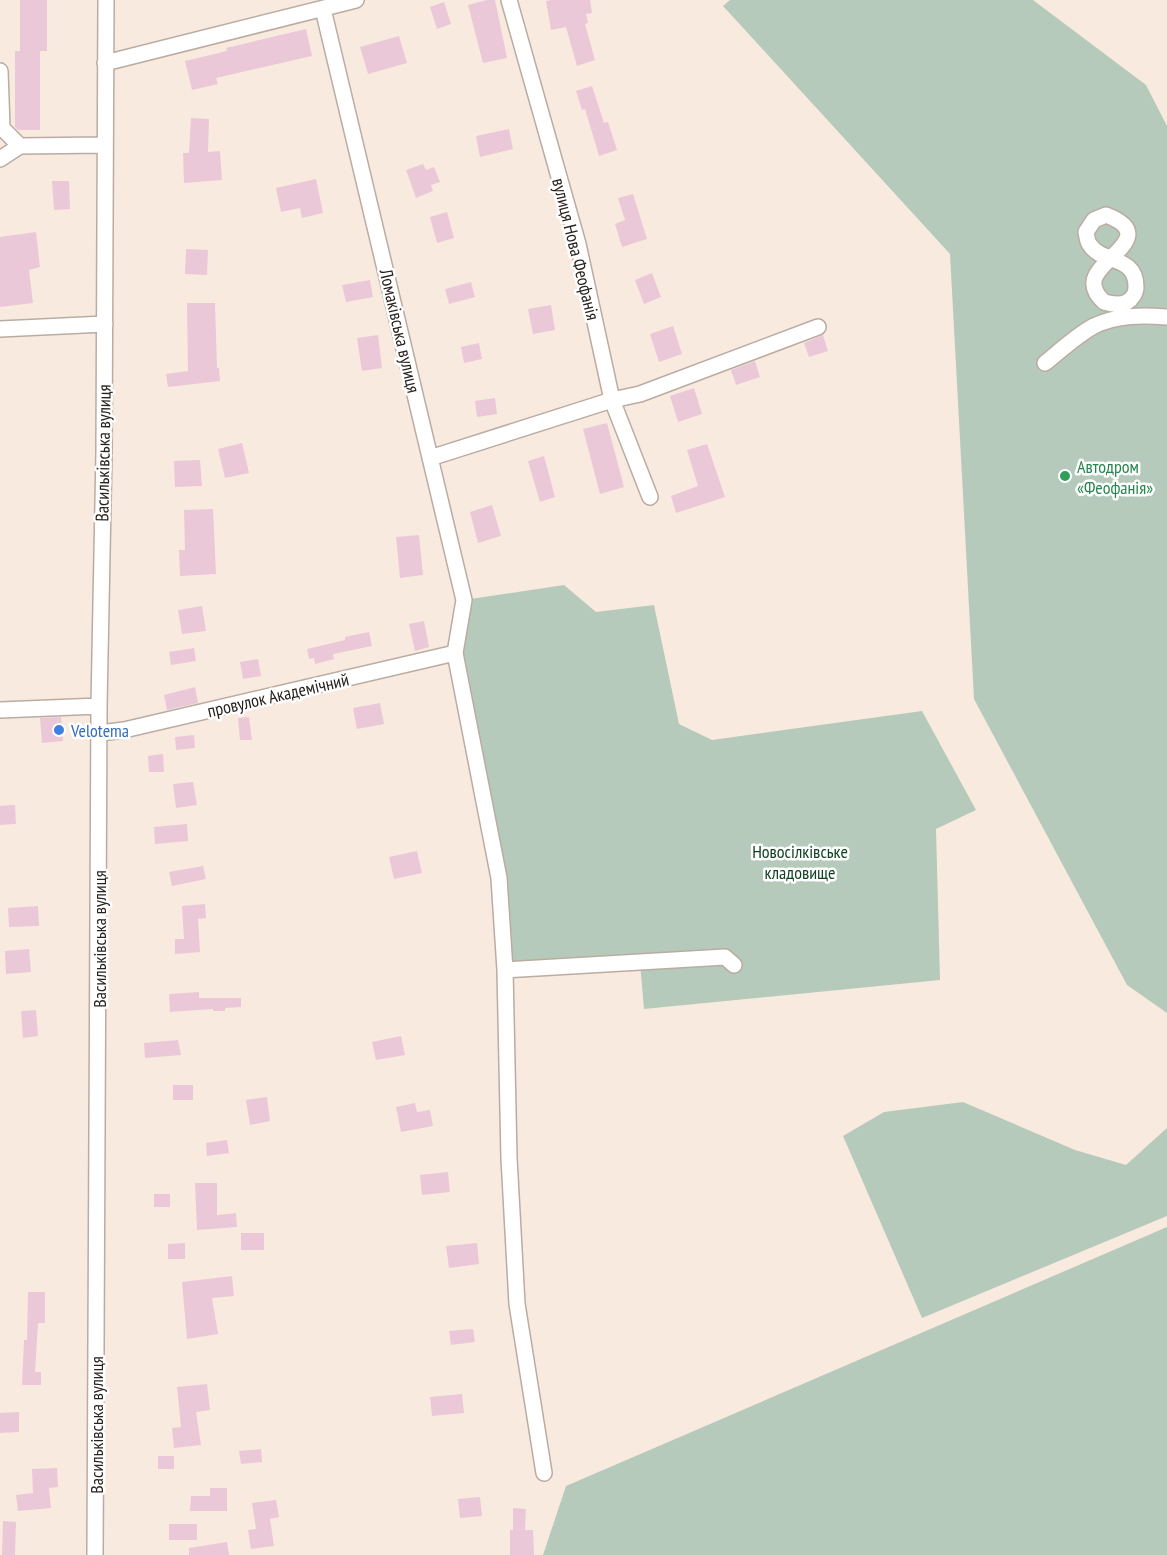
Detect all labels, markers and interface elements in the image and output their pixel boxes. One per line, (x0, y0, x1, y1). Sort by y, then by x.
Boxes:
street label: вулиця Нова Феофанія (547, 176, 605, 322)
street label: Ломаківська вулиця (374, 266, 425, 395)
street label: Васильківська вулиця (90, 384, 116, 522)
place label: Автодром «Феофанія» (1077, 455, 1153, 499)
marker: Автодром «Феофанія» (1058, 469, 1072, 483)
street label: провулок Академічний (205, 668, 351, 722)
place label: Velotema (70, 719, 129, 742)
marker: Velotema (52, 723, 66, 737)
park label: Новосілківське кладовище (752, 840, 848, 884)
street label: Васильківська вулиця (88, 870, 111, 1008)
street label: Васильківська вулиця (85, 1356, 108, 1494)

